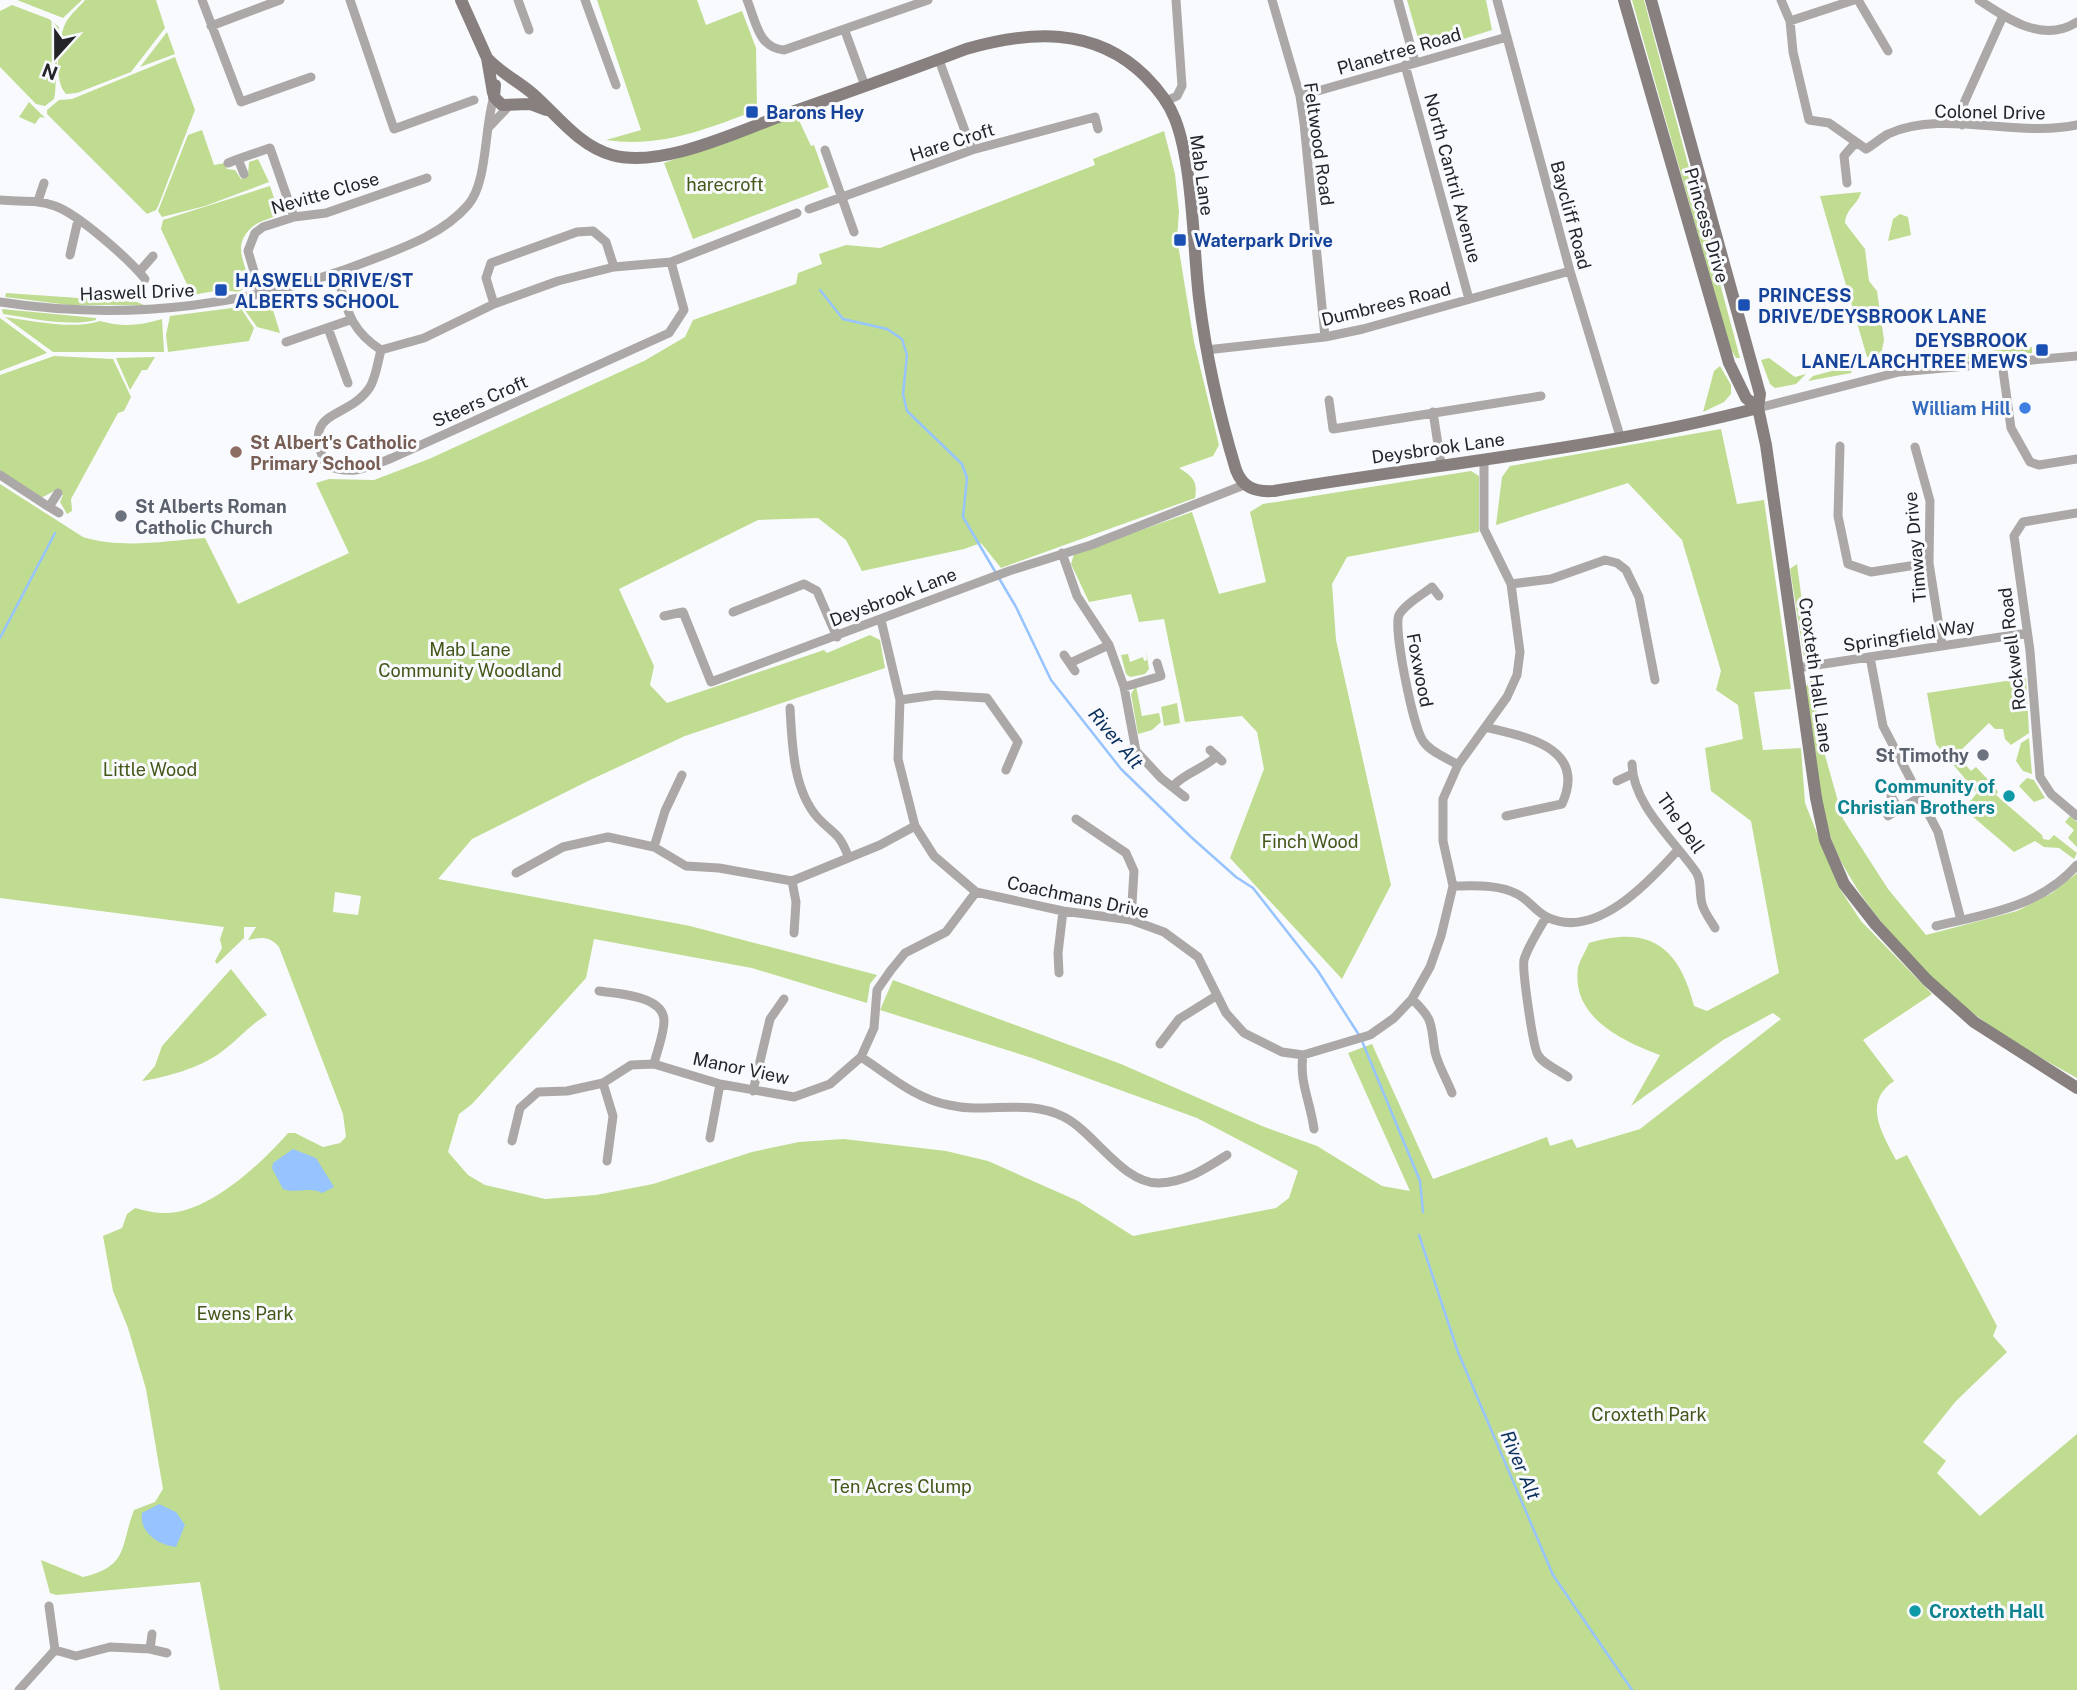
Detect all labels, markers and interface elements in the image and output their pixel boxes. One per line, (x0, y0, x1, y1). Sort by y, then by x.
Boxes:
north arrow (21, 21, 91, 91)
street label: Planetree Road (1335, 23, 1463, 79)
text: N (39, 59, 61, 85)
street label: Feltwood Road (1300, 81, 1338, 207)
street label: North Cantril Avenue (1420, 91, 1486, 265)
street label: Colonel Drive (1934, 101, 2046, 123)
place label: Barons Hey (766, 102, 864, 123)
marker: Barons Hey (744, 104, 760, 120)
street label: Hare Croft (907, 118, 997, 166)
street label: Mab Lane (1186, 133, 1218, 217)
street label: Baycliff Road (1546, 158, 1596, 272)
street label: Princess Drive (1681, 165, 1733, 285)
street label: Nevitte Close (269, 168, 381, 218)
park label: harecroft (686, 174, 764, 195)
place label: Waterpark Drive (1194, 230, 1333, 251)
marker: Waterpark Drive (1172, 232, 1188, 248)
place label: HASWELL DRIVE/ST ALBERTS SCHOOL (235, 270, 413, 312)
street label: Dumbrees Road (1319, 278, 1453, 330)
street label: Haswell Drive (79, 280, 195, 304)
marker: HASWELL DRIVE/ST ALBERTS SCHOOL (213, 282, 229, 298)
place label: PRINCESS DRIVE/DEYSBROOK LANE (1758, 285, 1987, 327)
marker: PRINCESS DRIVE/DEYSBROOK LANE (1736, 297, 1752, 313)
place label: DEYSBROOK LANE/LARCHTREE MEWS (1801, 330, 2028, 372)
marker: DEYSBROOK LANE/LARCHTREE MEWS (2034, 342, 2050, 358)
street label: Steers Croft (429, 371, 531, 431)
place label: William Hill (1912, 398, 2011, 419)
marker: William Hill (2017, 400, 2033, 416)
street label: Deysbrook Lane (1370, 428, 1506, 468)
place label: St Albert's Catholic Primary School (250, 432, 417, 474)
marker: St Albert's Catholic Primary School (228, 444, 244, 460)
street label: Timway Drive (1900, 491, 1930, 603)
place label: St Alberts Roman Catholic Church (135, 496, 287, 538)
marker: St Alberts Roman Catholic Church (113, 508, 129, 524)
street label: Deysbrook Lane (827, 563, 959, 631)
street label: Rockwell Road (1994, 586, 2030, 712)
street label: Croxteth Hall Lane (1795, 596, 1837, 754)
street label: Springfield Way (1842, 614, 1977, 656)
street label: Foxwood (1403, 631, 1437, 709)
park label: Mab Lane Community Woodland (378, 639, 562, 681)
water label: River Alt (1084, 703, 1148, 773)
place label: St Timothy (1875, 745, 1969, 766)
marker: St Timothy (1975, 747, 1991, 763)
park label: Little Wood (103, 759, 197, 780)
place label: Community of Christian Brothers (1837, 776, 1995, 818)
marker: Community of Christian Brothers (2001, 788, 2017, 804)
street label: The Dell (1653, 789, 1709, 857)
park label: Finch Wood (1261, 831, 1359, 852)
street label: Coachmans Drive (1005, 872, 1151, 922)
street label: Manor View (691, 1048, 791, 1088)
park label: Ewens Park (196, 1303, 294, 1324)
park label: Croxteth Park (1591, 1404, 1707, 1425)
water label: River Alt (1497, 1427, 1545, 1503)
park label: Ten Acres Clump (830, 1476, 972, 1497)
place label: Croxteth Hall (1929, 1601, 2045, 1622)
marker: Croxteth Hall (1907, 1603, 1923, 1619)

